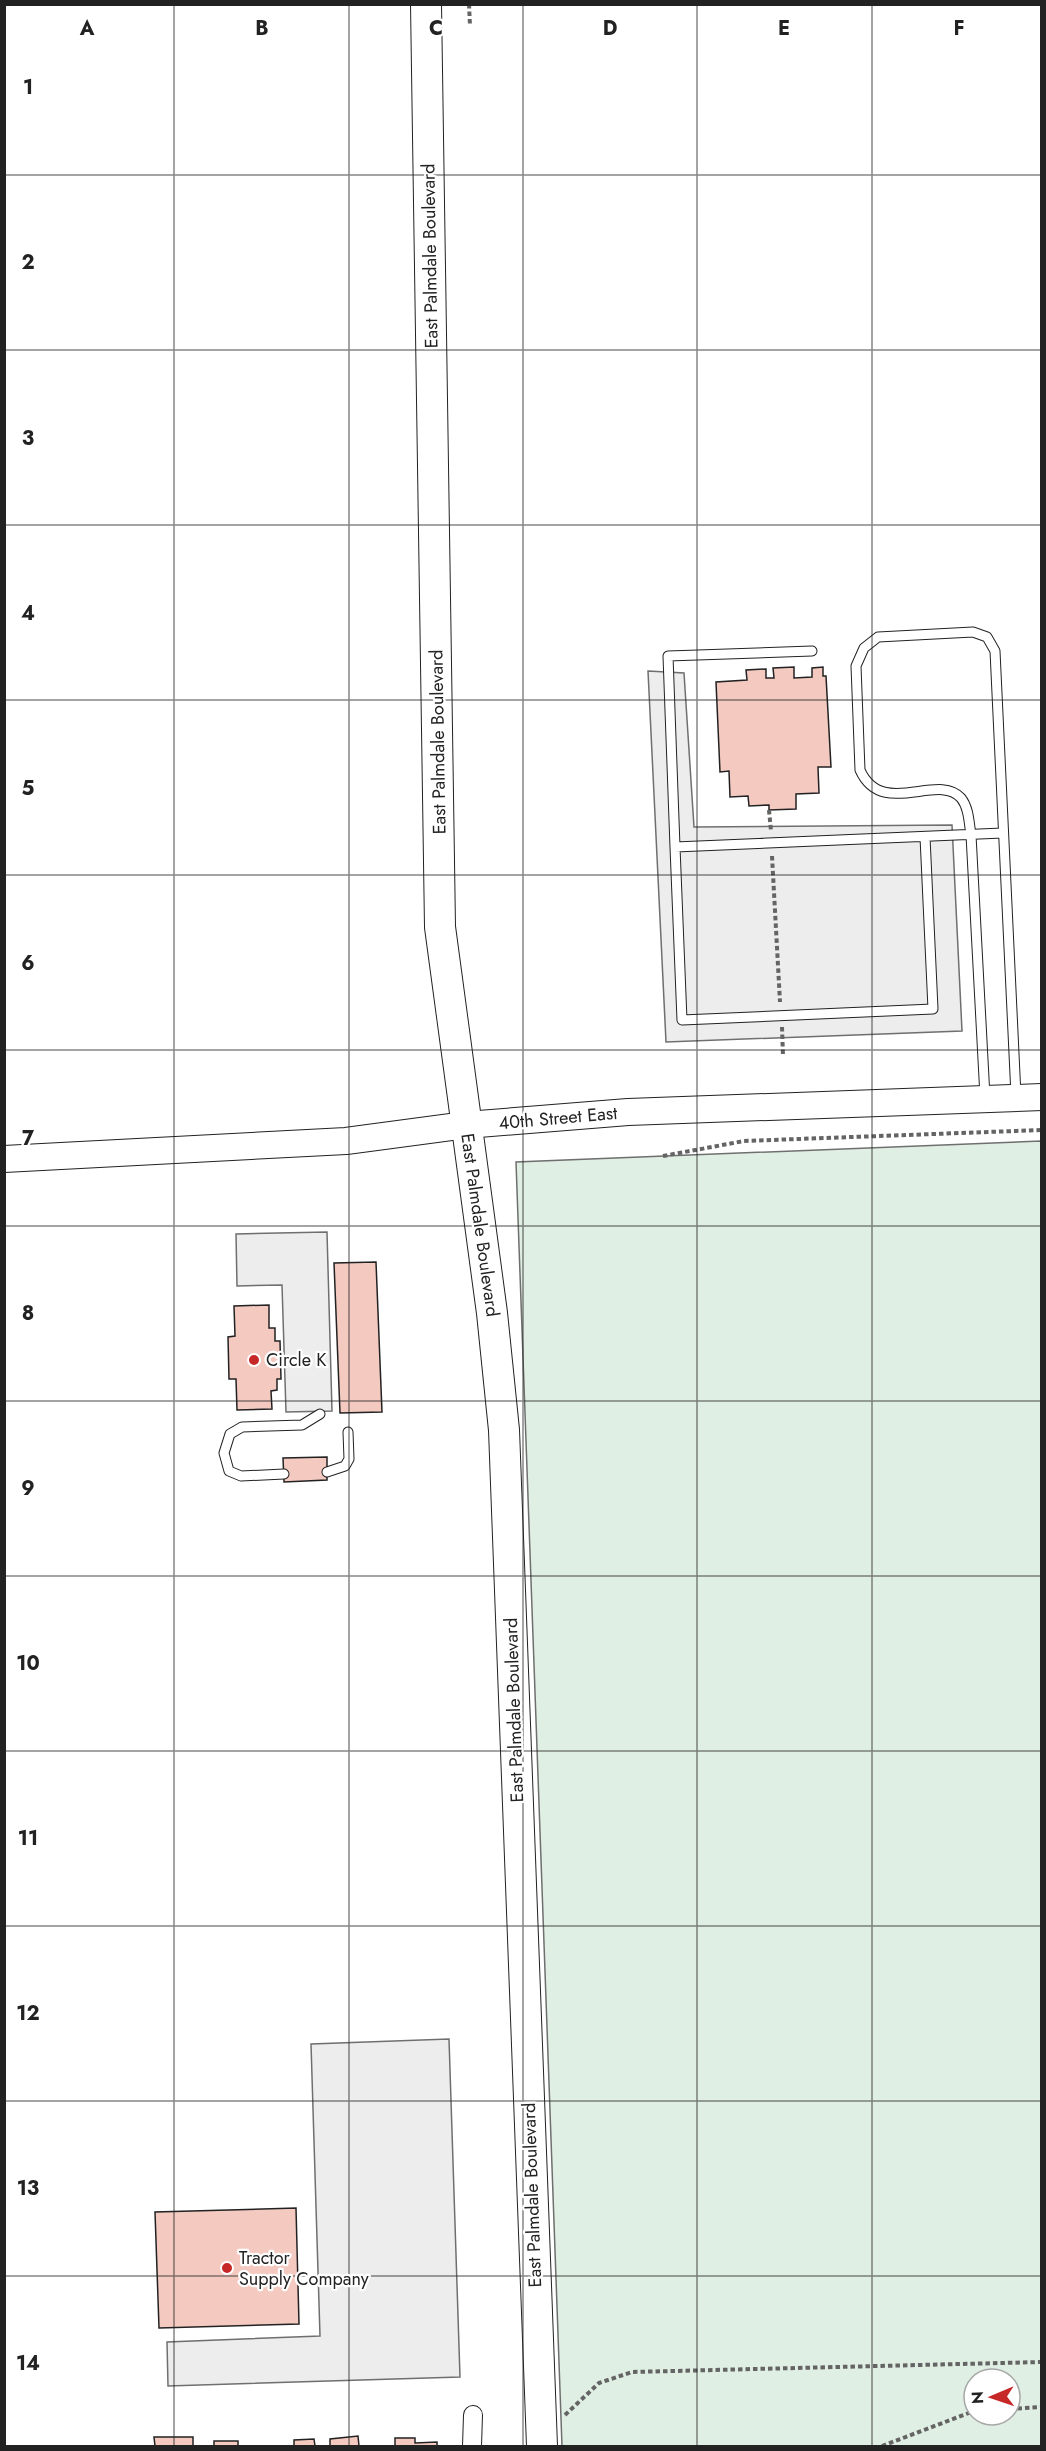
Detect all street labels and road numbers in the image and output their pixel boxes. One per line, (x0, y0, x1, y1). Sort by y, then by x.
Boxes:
street label: East Palmdale Boulevard (415, 163, 445, 349)
street label: East Palmdale Boulevard (423, 649, 453, 835)
street label: 40th Street East (498, 1100, 619, 1136)
street label: East Palmdale Boulevard (454, 1132, 506, 1318)
street label: East Palmdale Boulevard (498, 1617, 530, 1803)
street label: East Palmdale Boulevard (516, 2102, 548, 2288)

